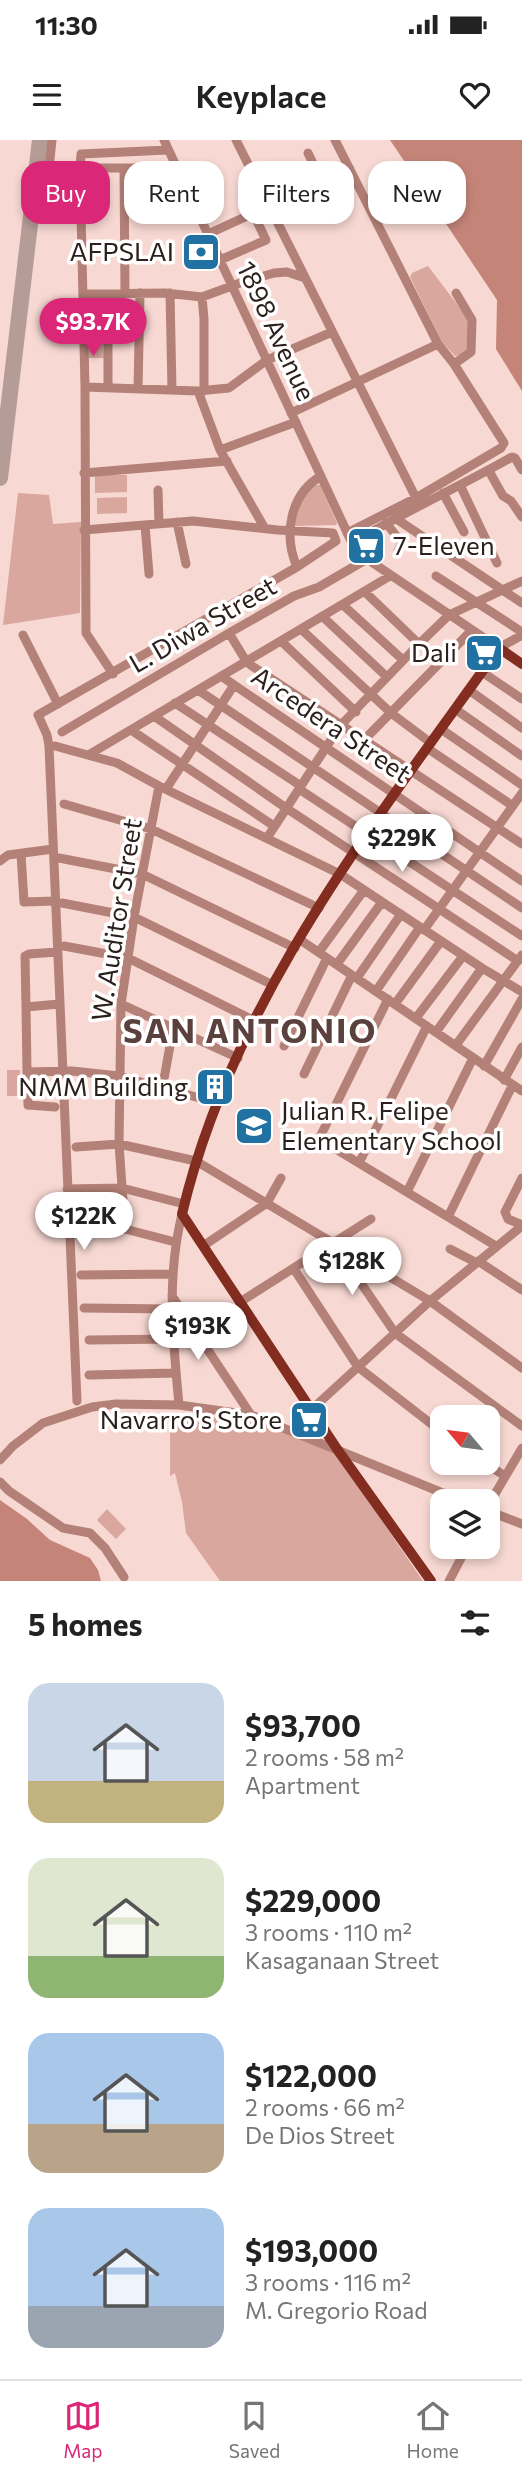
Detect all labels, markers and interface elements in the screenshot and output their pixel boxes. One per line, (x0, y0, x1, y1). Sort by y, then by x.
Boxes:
text: 11:30 (35, 9, 98, 40)
text: Keyplace (195, 75, 327, 115)
icon: menu (28, 76, 66, 114)
icon: heart (456, 76, 494, 114)
chip: Buy (21, 161, 110, 224)
chip: Rent (124, 161, 224, 224)
chip: Filters (238, 161, 354, 224)
chip: New (368, 161, 466, 224)
bank icon: AFPSLAI (180, 231, 222, 273)
place label: AFPSLAI (69, 235, 174, 266)
street label: 1898 Avenue (232, 256, 323, 405)
pin: $93.7K (36, 298, 150, 358)
text: $93.7K (56, 307, 130, 335)
supermarket icon: 7-Eleven (345, 525, 387, 567)
place label: 7-Eleven (393, 529, 495, 560)
street label: L. Diwa Street (123, 569, 281, 678)
supermarket icon: Dali (463, 632, 505, 674)
place label: Dali (411, 636, 457, 667)
street label: Arcedera Street (246, 659, 417, 788)
pin: $229K (353, 814, 451, 874)
street label: W. Auditor Street (84, 816, 147, 1023)
text: $229K (367, 823, 437, 851)
district label: SAN ANTONIO (123, 1009, 377, 1050)
building icon: NMM Building (194, 1066, 236, 1108)
place label: NMM Building (18, 1070, 188, 1101)
place label: Julian R. Felipe Elementary School (281, 1094, 502, 1155)
school or university icon: Julian R. Felipe Elementary School (233, 1105, 275, 1147)
pin: $122K (35, 1192, 133, 1252)
text: $122K (51, 1201, 117, 1229)
pin: $128K (303, 1238, 401, 1297)
text: $128K (319, 1246, 385, 1274)
pin: $193K (149, 1302, 247, 1362)
text: $193K (164, 1311, 232, 1339)
supermarket icon: Navarro's Store (288, 1399, 330, 1441)
place label: Navarro's Store (100, 1403, 282, 1434)
north arrow (430, 1405, 500, 1475)
map controls (430, 1405, 500, 1559)
button: layers (430, 1489, 500, 1559)
icon: filters (456, 1604, 494, 1642)
text: 5 homes (28, 1605, 142, 1642)
text: $93,700 (245, 1706, 361, 1743)
icon: home (84, 1711, 168, 1795)
text: 2 rooms · 58 m² (245, 1743, 404, 1771)
text: Apartment (245, 1771, 360, 1799)
text: $229,000 (245, 1881, 381, 1918)
icon: home (84, 1886, 168, 1970)
text: 3 rooms · 110 m² (245, 1918, 412, 1946)
text: Kasaganaan Street (245, 1946, 439, 1974)
text: $122,000 (245, 2056, 377, 2093)
icon: home (84, 2061, 168, 2145)
text: 2 rooms · 66 m² (245, 2093, 405, 2121)
text: De Dios Street (245, 2121, 395, 2149)
text: $193,000 (245, 2231, 378, 2268)
icon: home (84, 2236, 168, 2320)
text: 3 rooms · 116 m² (245, 2268, 411, 2296)
text: M. Gregorio Road (245, 2296, 428, 2324)
tab: Map (63, 2397, 102, 2462)
tab: Saved (229, 2397, 280, 2462)
tab: Home (407, 2397, 459, 2462)

